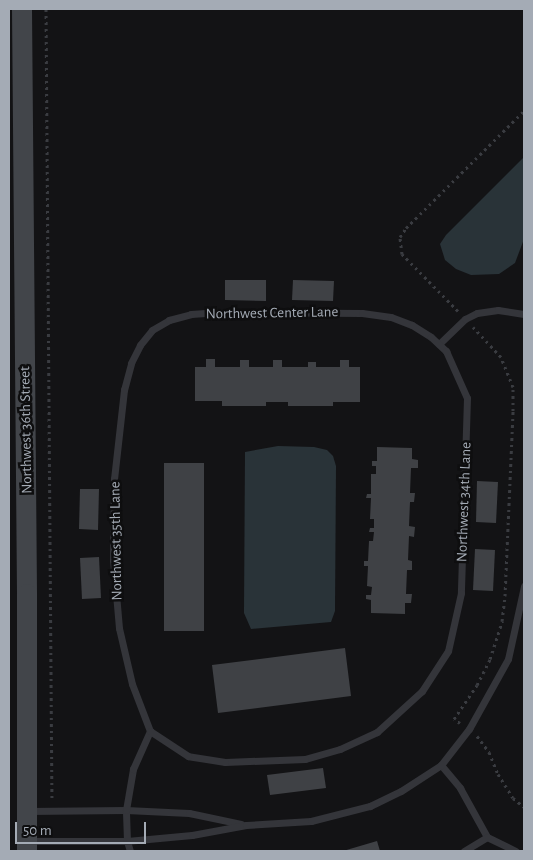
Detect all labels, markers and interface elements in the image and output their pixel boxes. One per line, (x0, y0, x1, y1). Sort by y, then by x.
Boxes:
street label: Northwest Center Lane (206, 303, 338, 323)
street label: Northwest 36th Street (16, 366, 36, 494)
street label: Northwest 34th Lane (453, 442, 475, 562)
street label: Northwest 35th Lane (106, 481, 126, 601)
scale bar (18, 812, 149, 844)
text: 50 m (23, 823, 52, 838)

